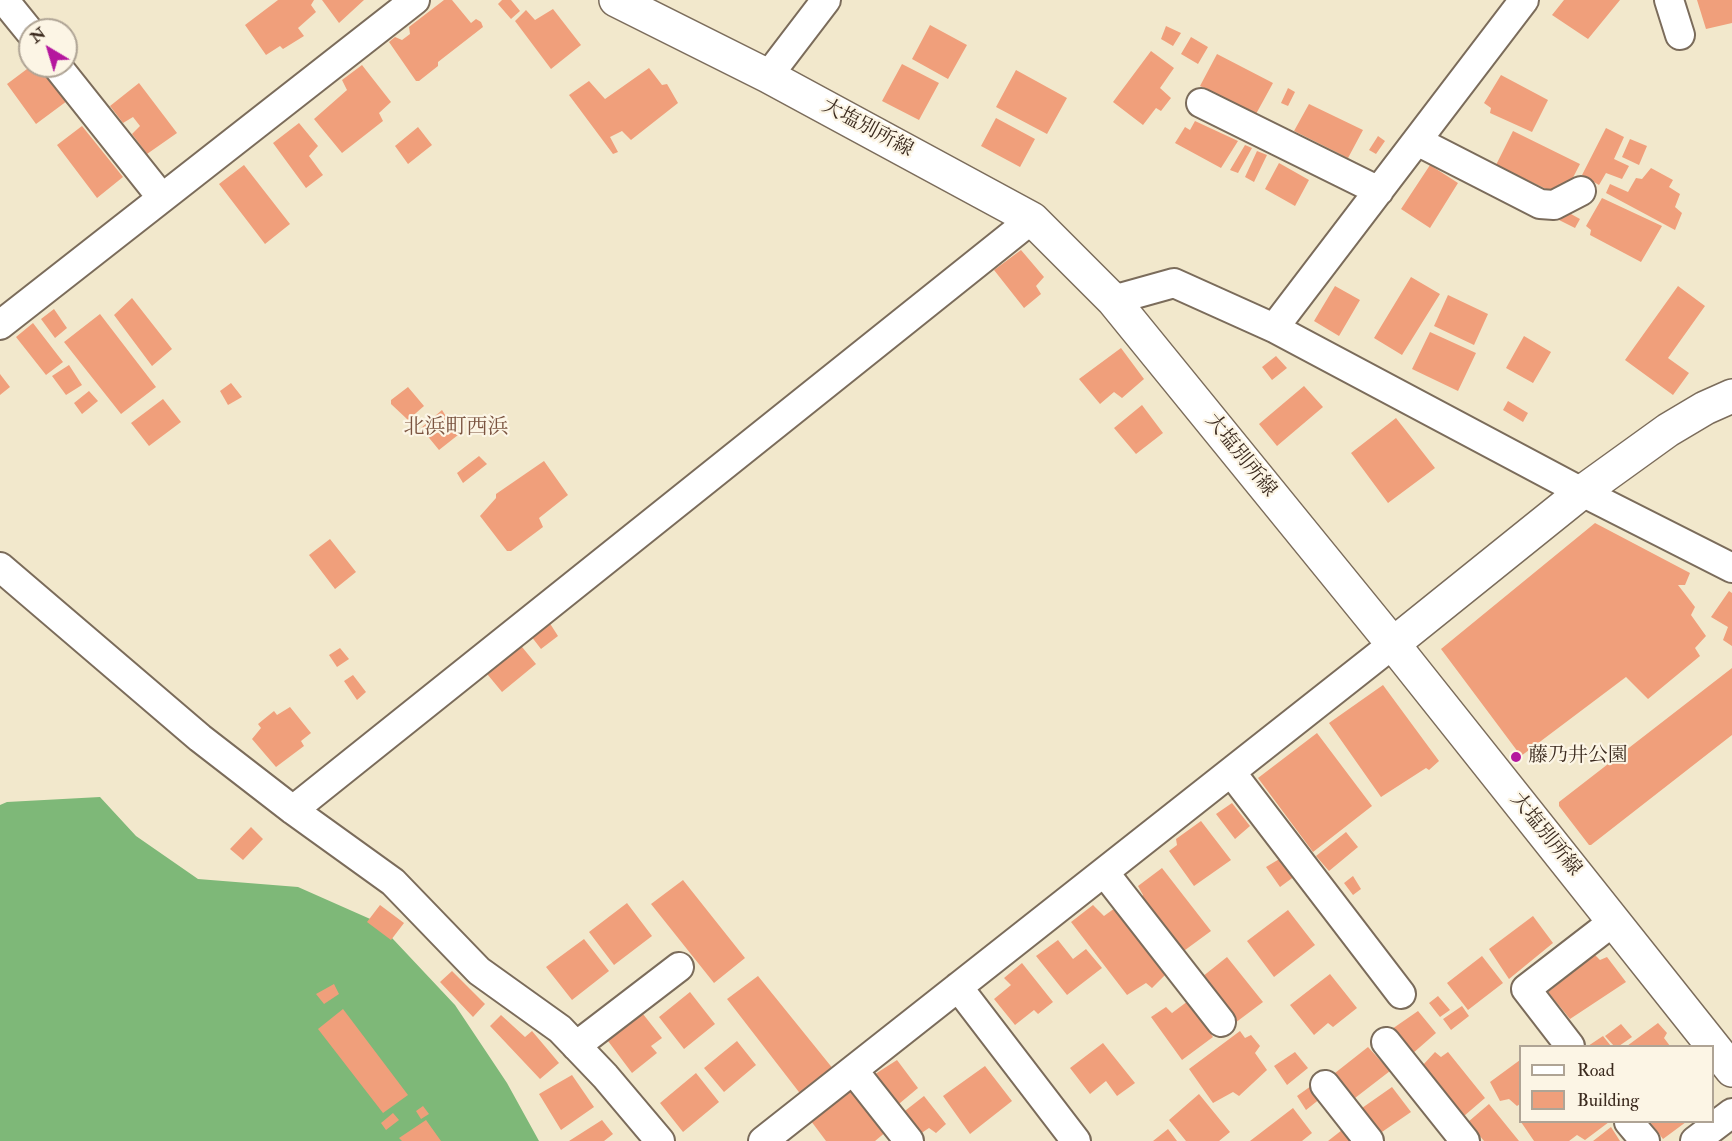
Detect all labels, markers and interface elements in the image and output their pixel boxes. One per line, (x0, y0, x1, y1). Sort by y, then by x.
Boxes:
north arrow (18, 18, 78, 78)
text: N (26, 23, 50, 48)
street label: 大塩別所線 (817, 95, 917, 163)
street label: 大塩別所線 (1199, 410, 1281, 502)
district label: 北浜町西浜 (404, 415, 508, 441)
place label: 藤乃井公園 (1528, 745, 1628, 769)
marker: 藤乃井公園 (1509, 750, 1523, 764)
street label: 大塩別所線 (1504, 789, 1586, 881)
legend (1519, 1045, 1714, 1123)
text: Road (1577, 1059, 1615, 1082)
text: Building (1577, 1089, 1639, 1112)

